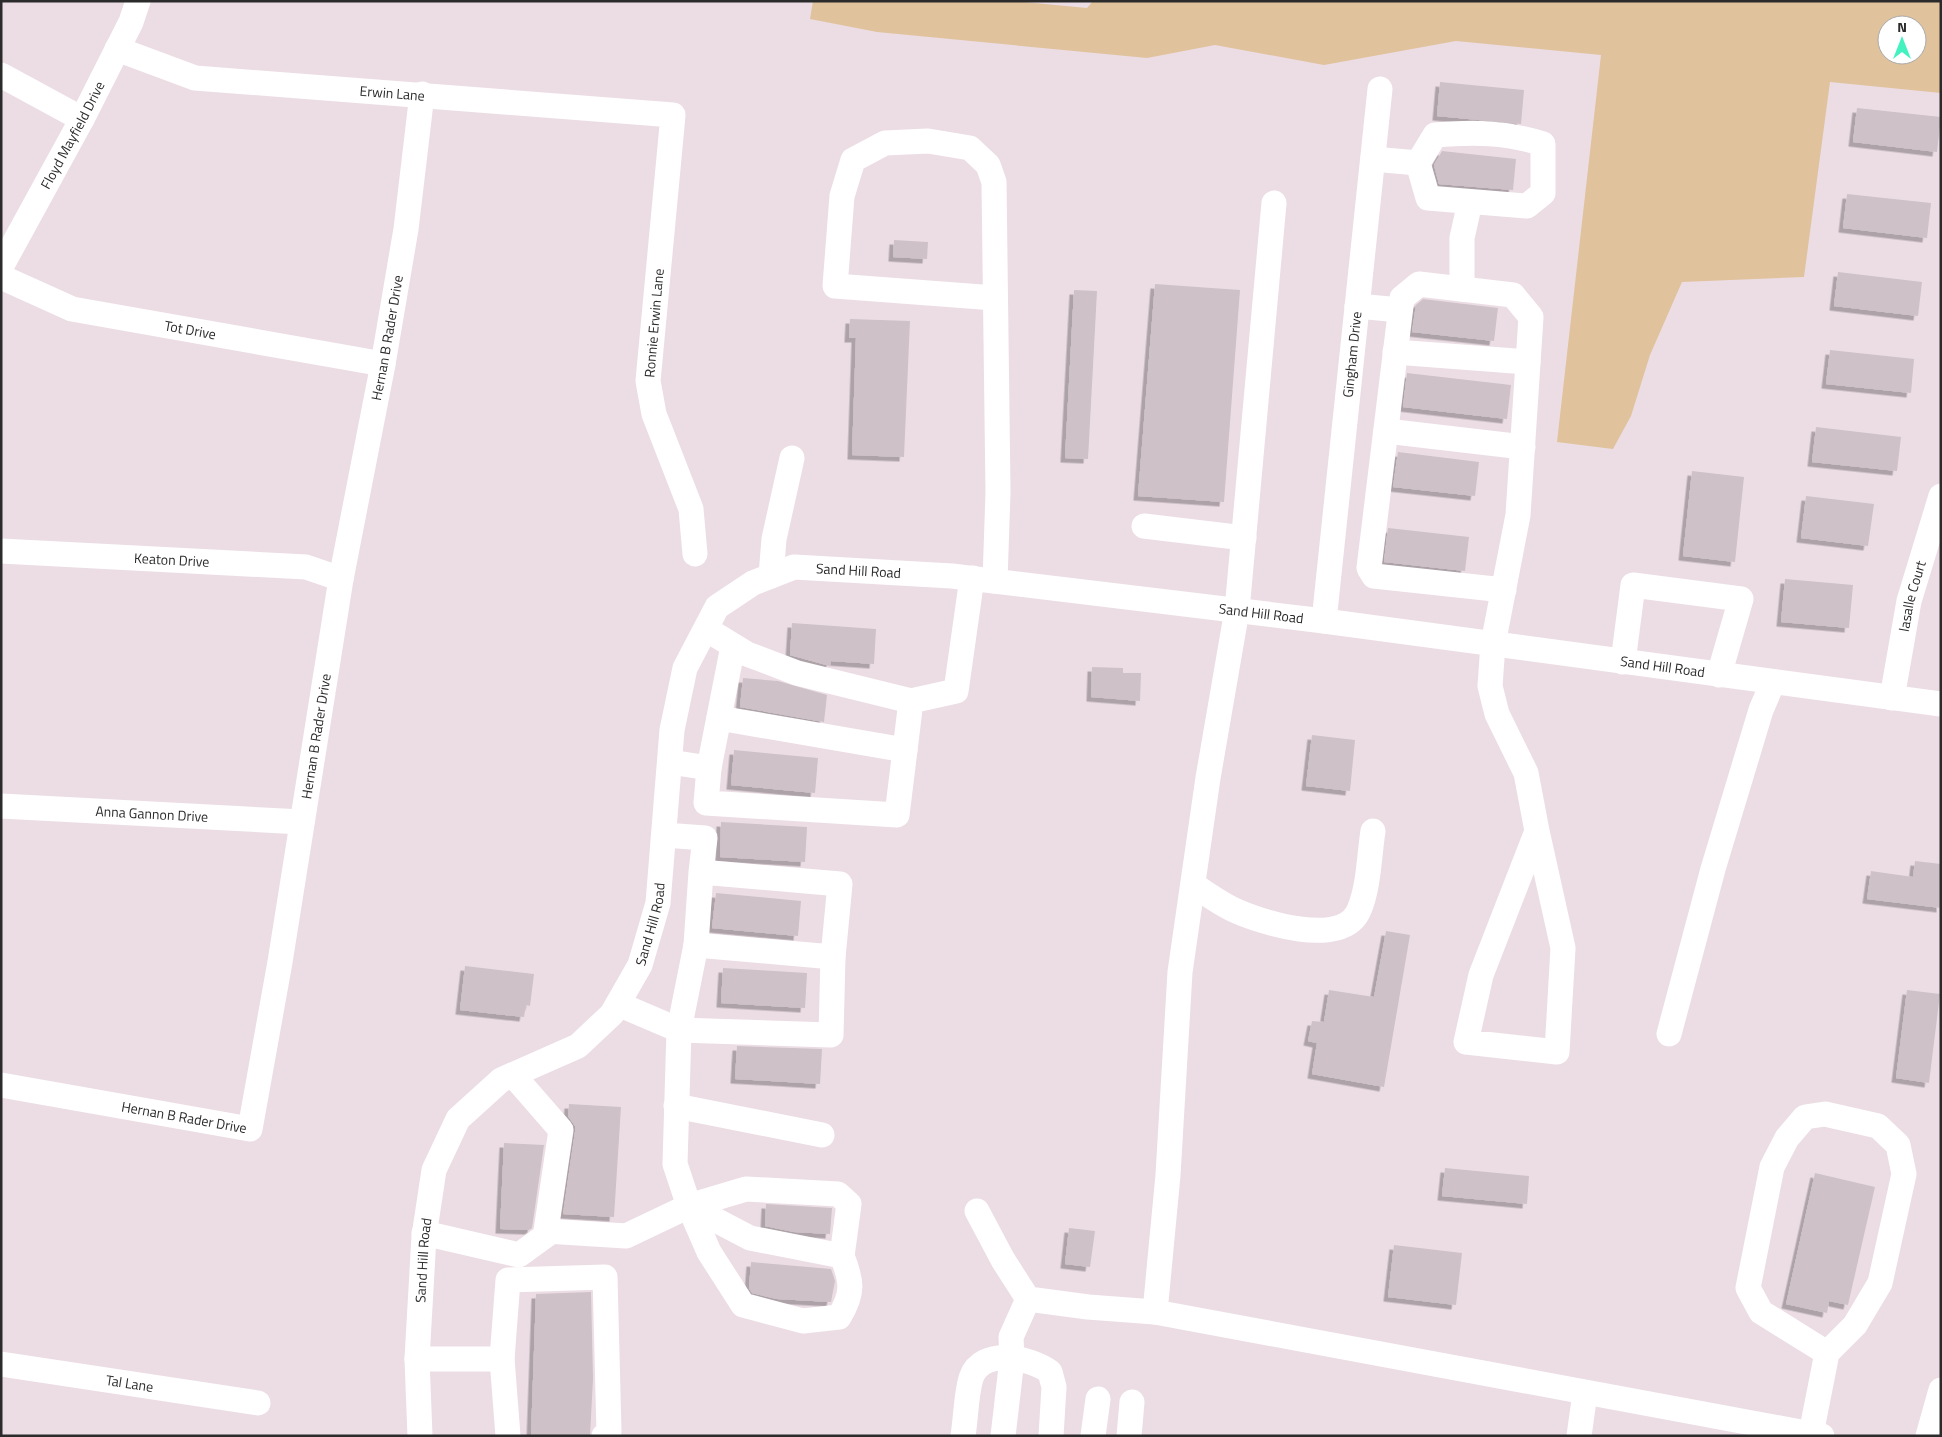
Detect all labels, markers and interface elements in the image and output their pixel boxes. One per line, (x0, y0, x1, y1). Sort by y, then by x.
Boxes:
north arrow (1877, 15, 1927, 65)
text: N (1897, 16, 1907, 37)
street label: Floyd Mayfield Drive (35, 77, 109, 193)
street label: Erwin Lane (359, 80, 426, 106)
street label: Ronnie Erwin Lane (638, 268, 669, 378)
street label: Hernan B Rader Drive (365, 273, 408, 402)
street label: Gingham Drive (1337, 310, 1367, 399)
street label: Tot Drive (163, 315, 218, 344)
street label: Keaton Drive (134, 547, 210, 572)
street label: Sand Hill Road (816, 557, 902, 583)
street label: lasalle Court (1893, 558, 1931, 633)
street label: Sand Hill Road (1218, 597, 1305, 628)
street label: Sand Hill Road (1619, 650, 1706, 682)
street label: Hernan B Rader Drive (295, 672, 336, 801)
street label: Anna Gannon Drive (95, 800, 209, 827)
street label: Sand Hill Road (629, 882, 670, 968)
street label: Hernan B Rader Drive (120, 1095, 249, 1138)
street label: Sand Hill Road (409, 1216, 437, 1303)
street label: Tal Lane (104, 1369, 155, 1397)

